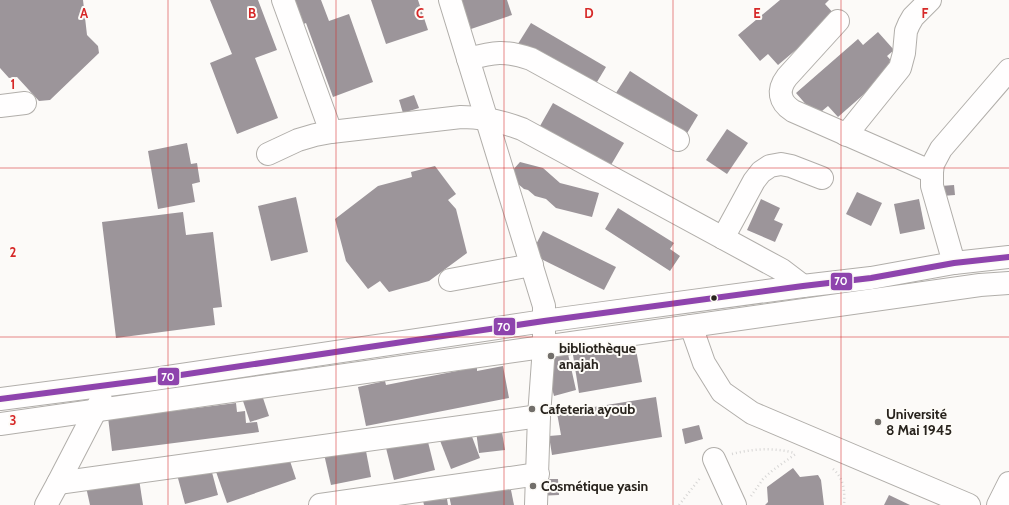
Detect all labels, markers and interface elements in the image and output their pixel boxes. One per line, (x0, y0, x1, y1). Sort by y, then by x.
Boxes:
text: A (80, 5, 89, 21)
text: B (248, 5, 256, 21)
text: C (416, 5, 424, 21)
text: D (584, 5, 594, 21)
text: E (753, 5, 761, 21)
text: F (922, 5, 929, 21)
text: 1 (11, 76, 15, 92)
text: 2 (10, 244, 17, 260)
line badge: 70 (830, 272, 853, 291)
text: 70 (834, 274, 848, 288)
unlabelled marker (709, 293, 719, 303)
line badge: 70 (493, 317, 516, 336)
text: 70 (497, 320, 511, 334)
place label: bibliothèque anajah (559, 339, 636, 373)
marker: bibliothèque anajah (546, 351, 556, 361)
line badge: 70 (157, 367, 180, 386)
text: 70 (161, 370, 175, 384)
place label: Cafeteria ayoub (540, 400, 635, 418)
marker: Cafeteria ayoub (527, 404, 537, 414)
place label: Université 8 Mai 1945 (886, 405, 952, 439)
text: 3 (9, 412, 17, 428)
marker: Université 8 Mai 1945 (873, 417, 883, 427)
place label: Cosmétique yasin (541, 477, 648, 495)
marker: Cosmétique yasin (528, 481, 538, 491)

